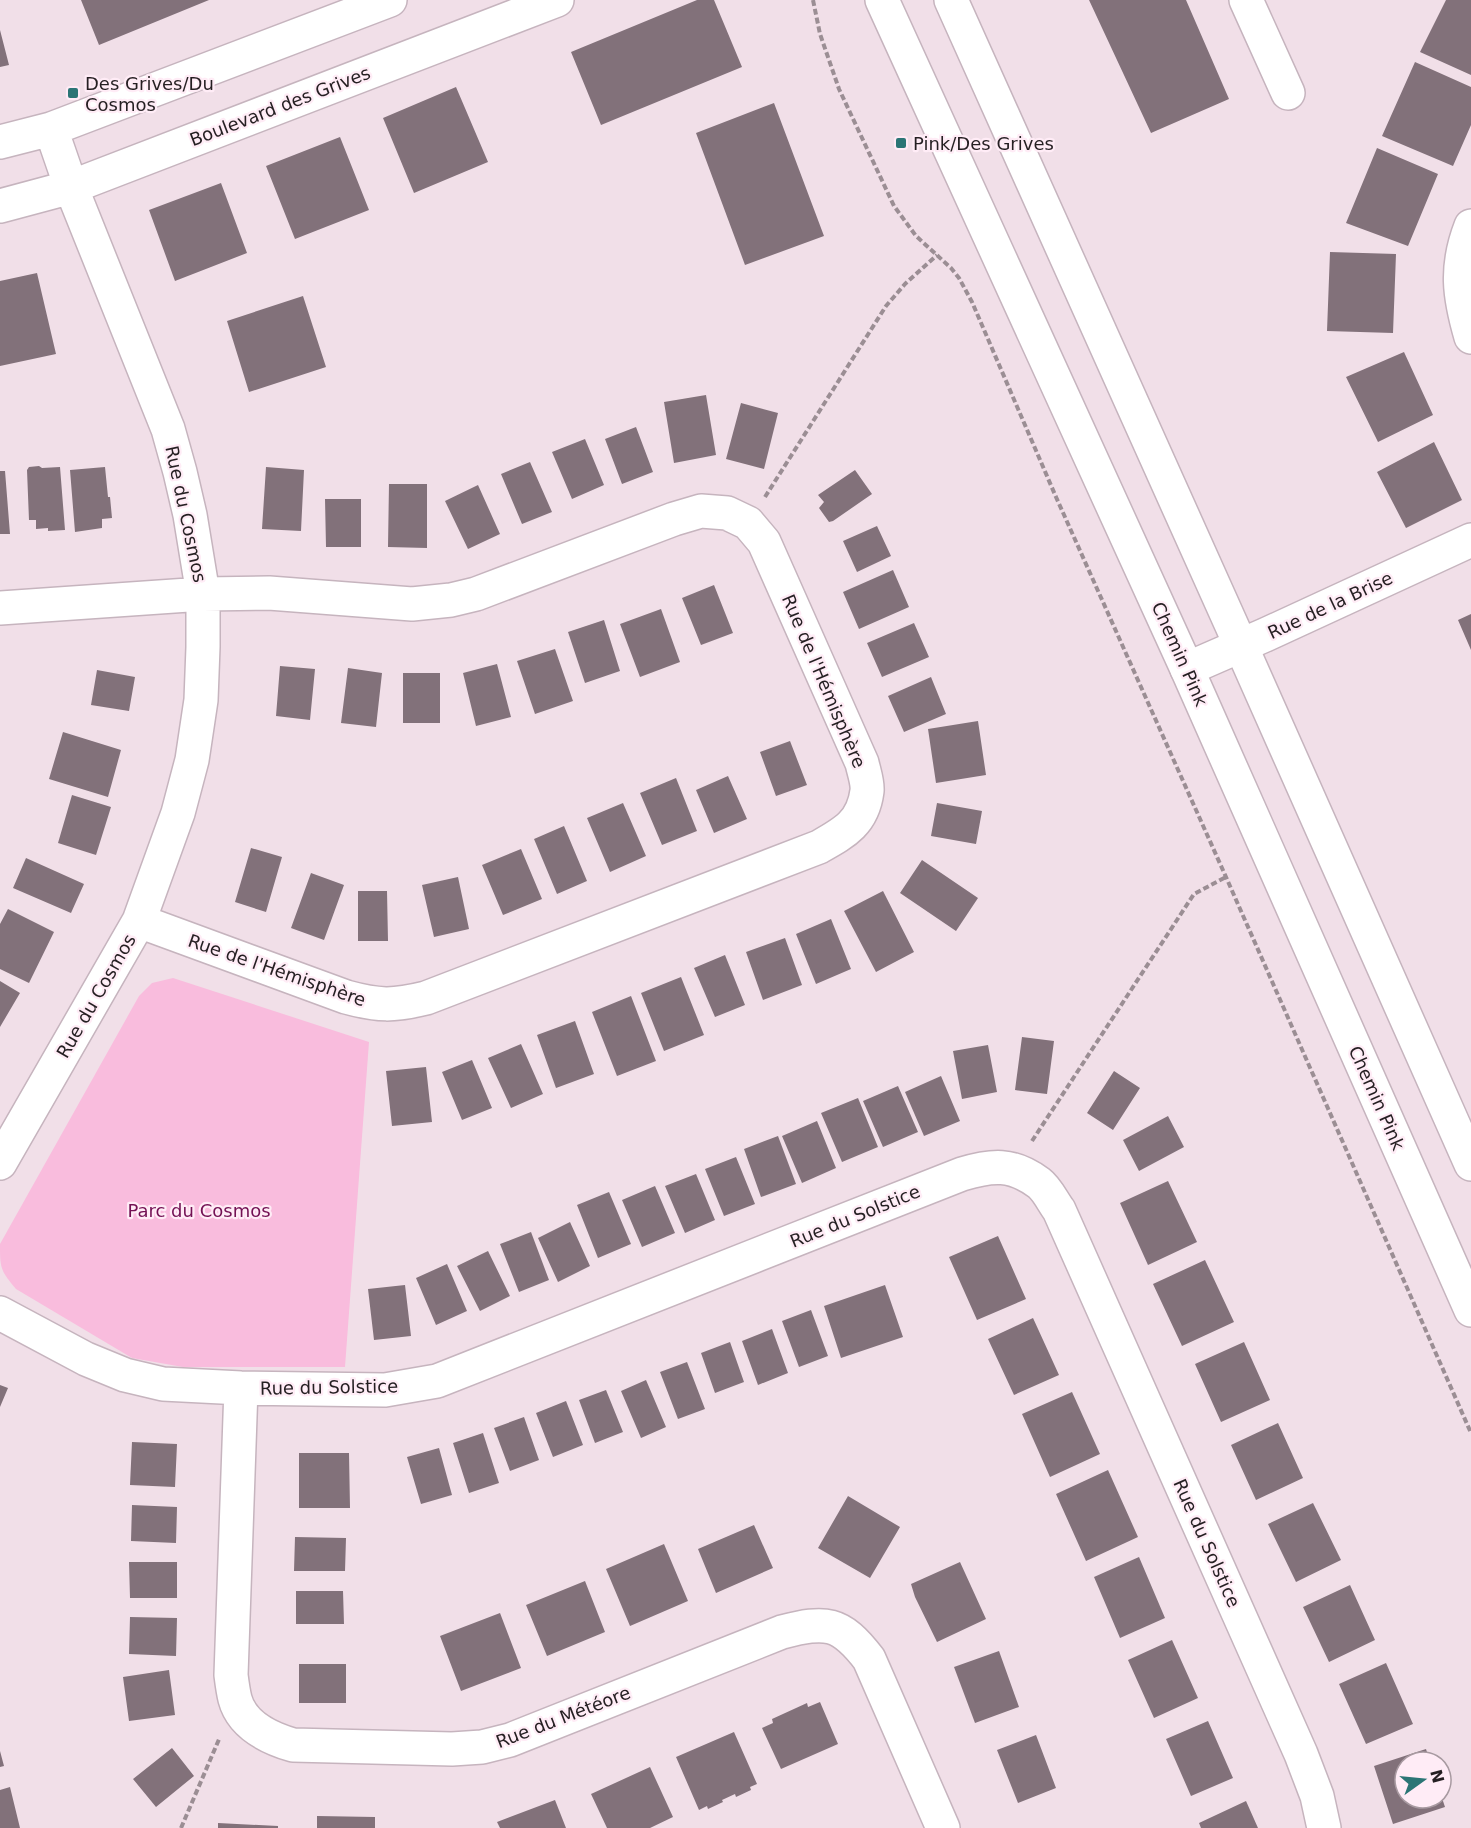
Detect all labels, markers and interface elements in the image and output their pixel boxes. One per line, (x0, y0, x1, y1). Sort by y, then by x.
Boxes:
street label: Boulevard des Grives (187, 62, 373, 150)
place label: Des Grives/Du Cosmos (85, 73, 214, 115)
marker: Des Grives/Du Cosmos (66, 86, 80, 100)
place label: Pink/Des Grives (913, 133, 1054, 154)
marker: Pink/Des Grives (894, 136, 908, 150)
street label: Rue du Cosmos (161, 444, 211, 584)
street label: Rue de la Brise (1264, 567, 1396, 643)
street label: Rue de l'Hémisphère (778, 591, 870, 771)
street label: Chemin Pink (1148, 599, 1213, 710)
street label: Rue du Cosmos (52, 930, 140, 1062)
street label: Rue de l'Hémisphère (185, 930, 369, 1010)
street label: Chemin Pink (1345, 1043, 1410, 1154)
street label: Rue du Solstice (787, 1180, 923, 1252)
park label: Parc du Cosmos (127, 1200, 271, 1221)
street label: Rue du Solstice (260, 1375, 398, 1399)
street label: Rue du Solstice (1169, 1476, 1245, 1610)
street label: Rue du Météore (493, 1682, 633, 1752)
north arrow (1393, 1750, 1453, 1810)
text: N (1426, 1767, 1448, 1785)

